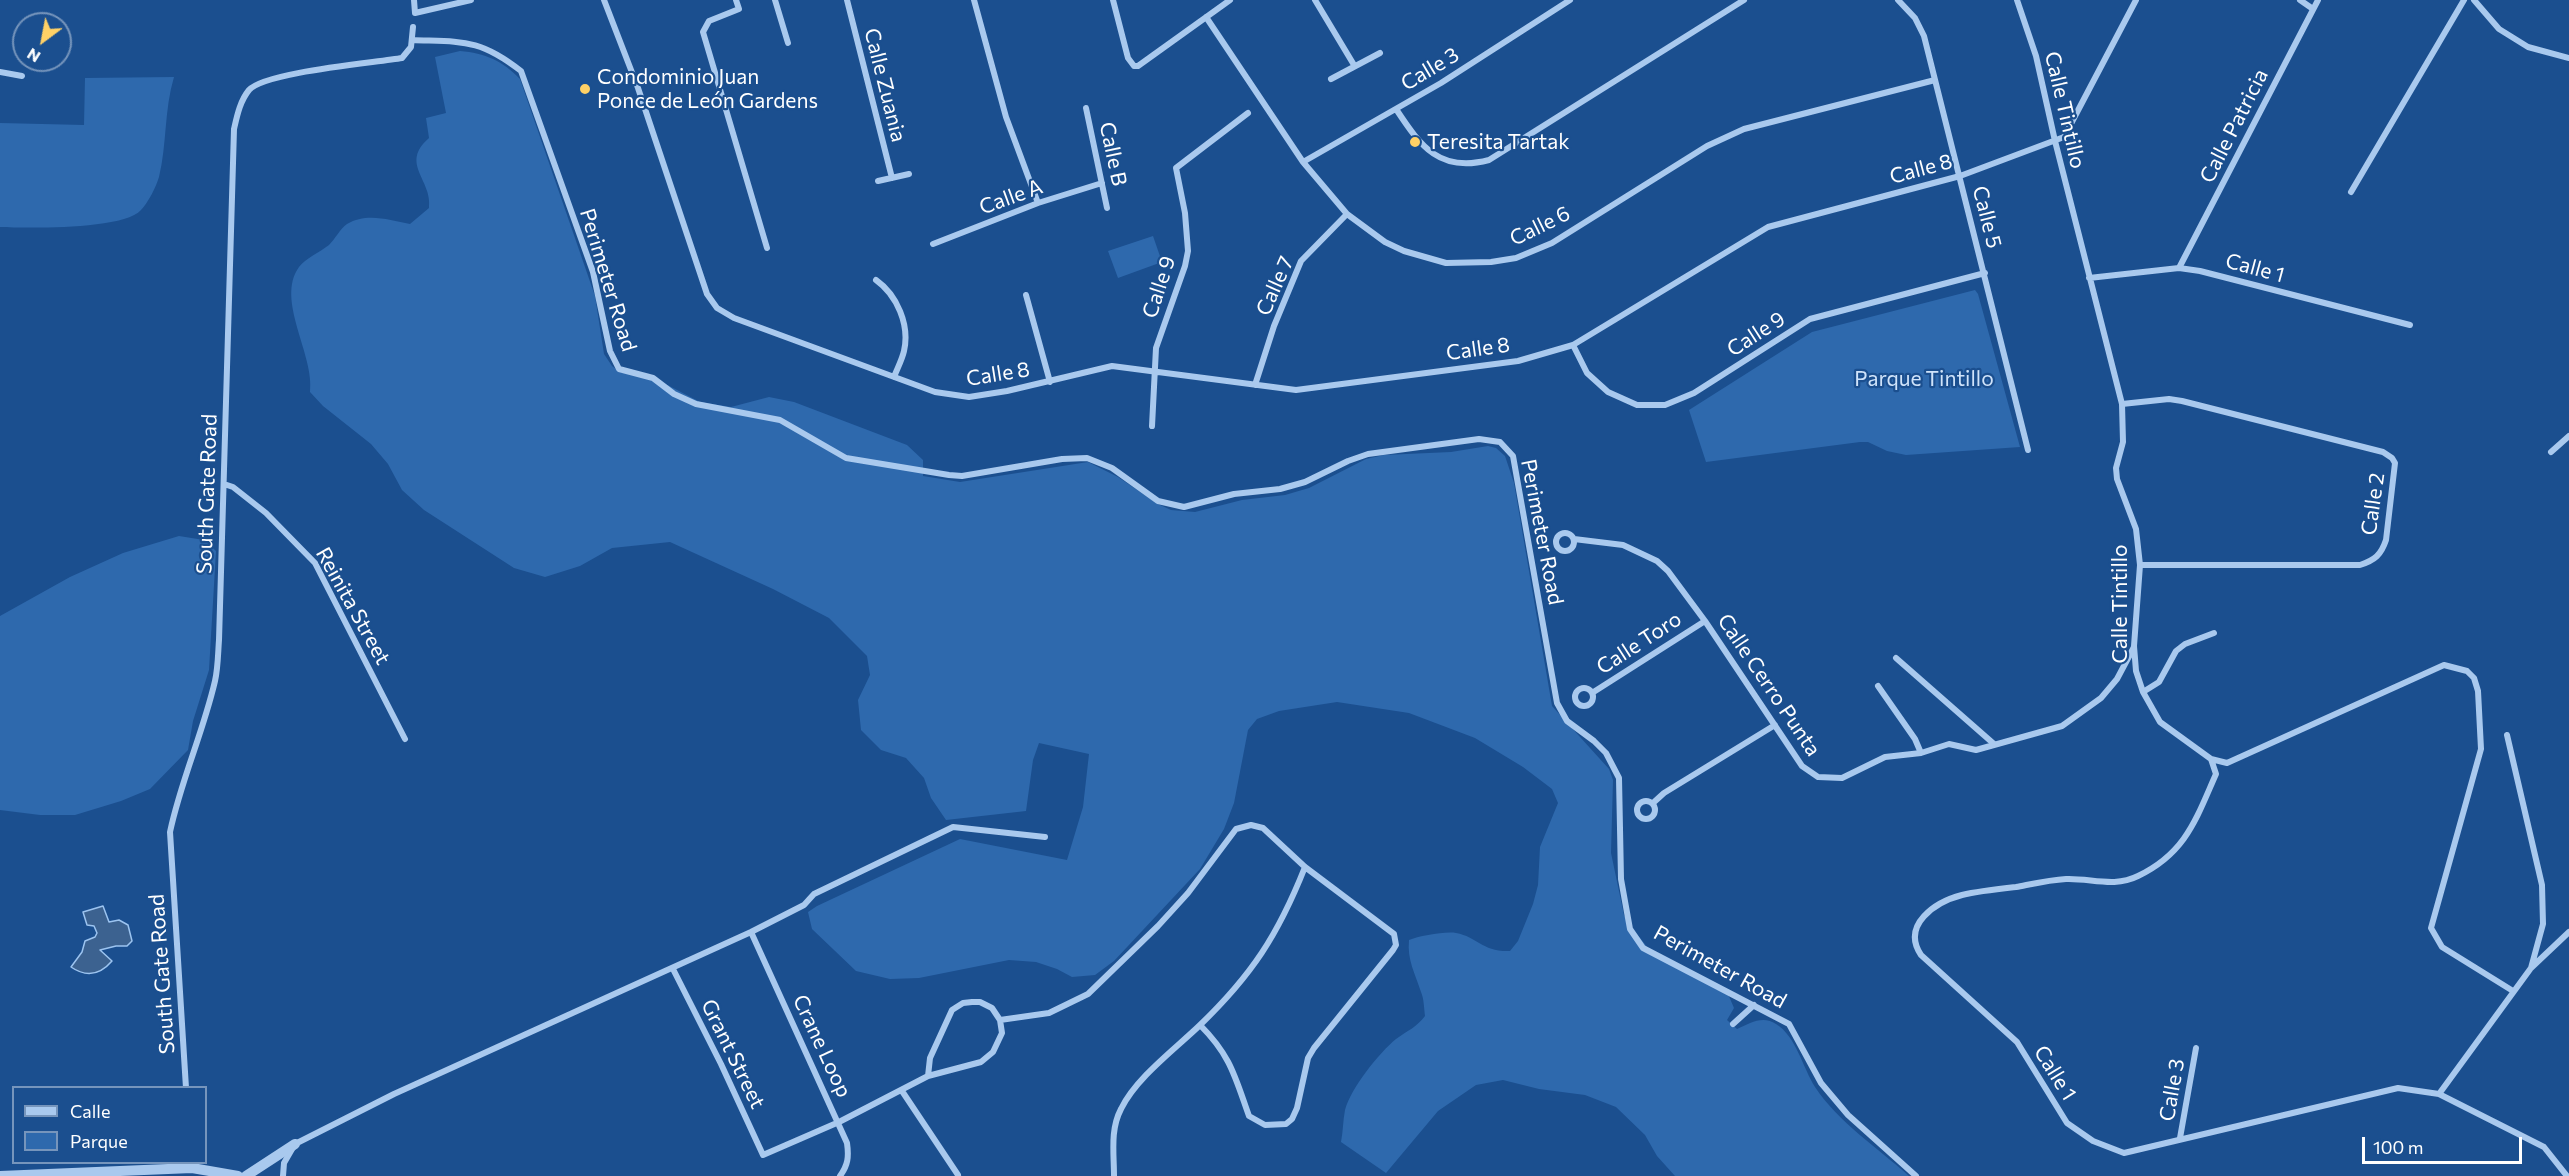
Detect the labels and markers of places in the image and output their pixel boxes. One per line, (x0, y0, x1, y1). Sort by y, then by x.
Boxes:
place label: Condominio Juan Ponce de León Gardens (597, 64, 818, 114)
marker: Condominio Juan Ponce de León Gardens (578, 82, 592, 96)
place label: Teresita Tartak (1427, 129, 1570, 155)
marker: Teresita Tartak (1408, 135, 1422, 149)

